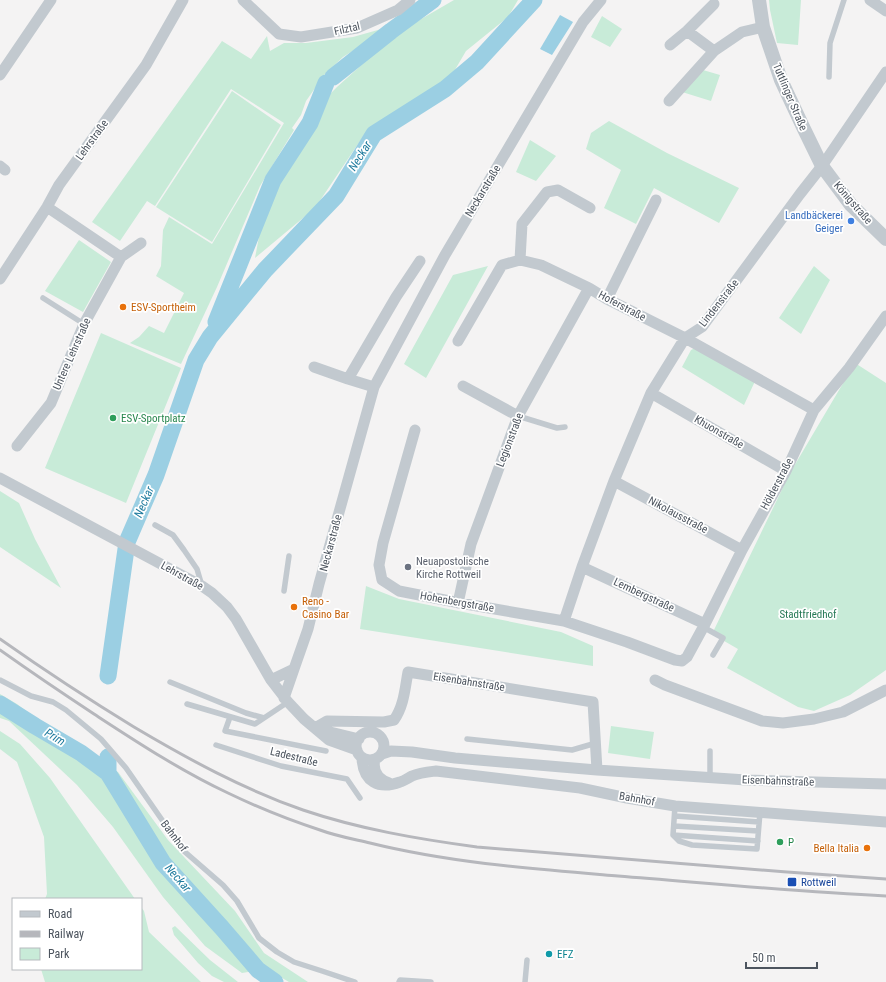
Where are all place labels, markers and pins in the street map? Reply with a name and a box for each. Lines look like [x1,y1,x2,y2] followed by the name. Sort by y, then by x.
[785,209,844,235] place label: Landbäckerei Geiger
[846,216,856,226] marker: Landbäckerei Geiger
[131,301,196,314] place label: ESV-Sportheim
[118,302,128,312] marker: ESV-Sportheim
[121,412,186,425] place label: ESV-Sportplatz
[108,413,118,423] marker: ESV-Sportplatz
[416,555,489,581] place label: Neuapostolische Kirche Rottweil
[403,562,413,572] marker: Neuapostolische Kirche Rottweil
[302,595,350,621] place label: Reno - Casino Bar
[289,602,299,612] marker: Reno - Casino Bar
[788,836,794,849] place label: P
[775,837,785,847] marker: P
[813,842,859,855] place label: Bella Italia
[862,843,872,853] marker: Bella Italia
[786,876,798,888] marker: Rottweil
[801,876,836,889] place label: Rottweil
[557,948,574,961] place label: EFZ
[544,949,554,959] marker: EFZ

